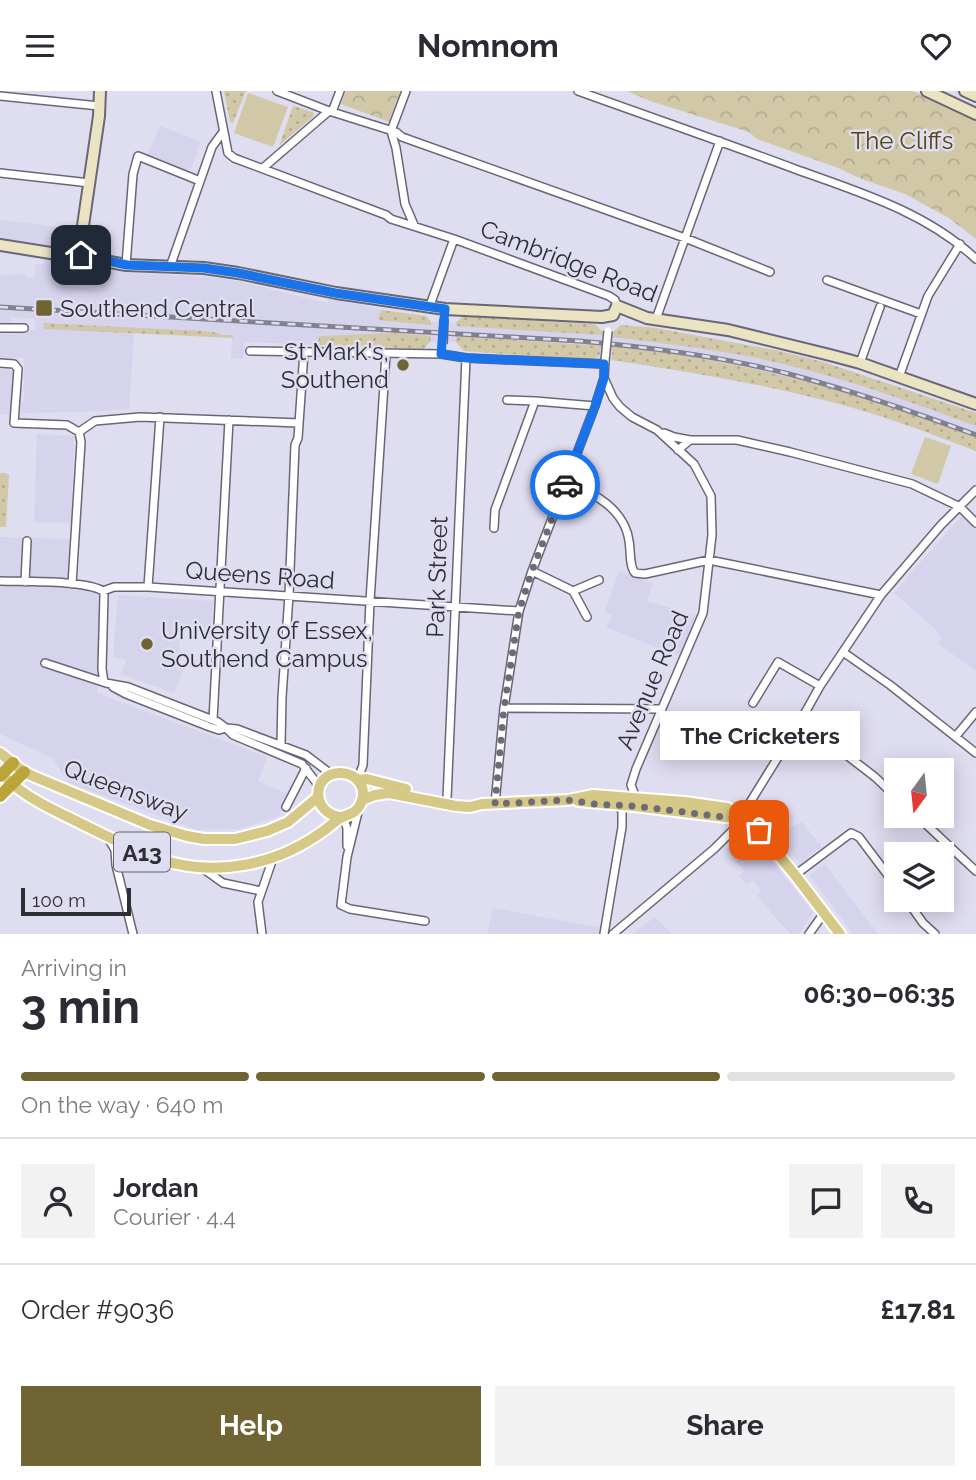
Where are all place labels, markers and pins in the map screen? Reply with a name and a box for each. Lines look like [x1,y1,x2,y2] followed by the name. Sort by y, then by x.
[51,225,111,285] pin
[60,294,255,323] place label: Southend Central
[34,298,54,318] marker: Southend Central
[281,337,389,394] place label: St Mark's, Southend
[395,357,411,373] marker: St Mark's, Southend
[161,616,373,673] place label: University of Essex, Southend Campus
[139,636,155,652] marker: University of Essex, Southend Campus
[659,711,859,760] callout: The Cricketers
[729,800,789,860] pin

